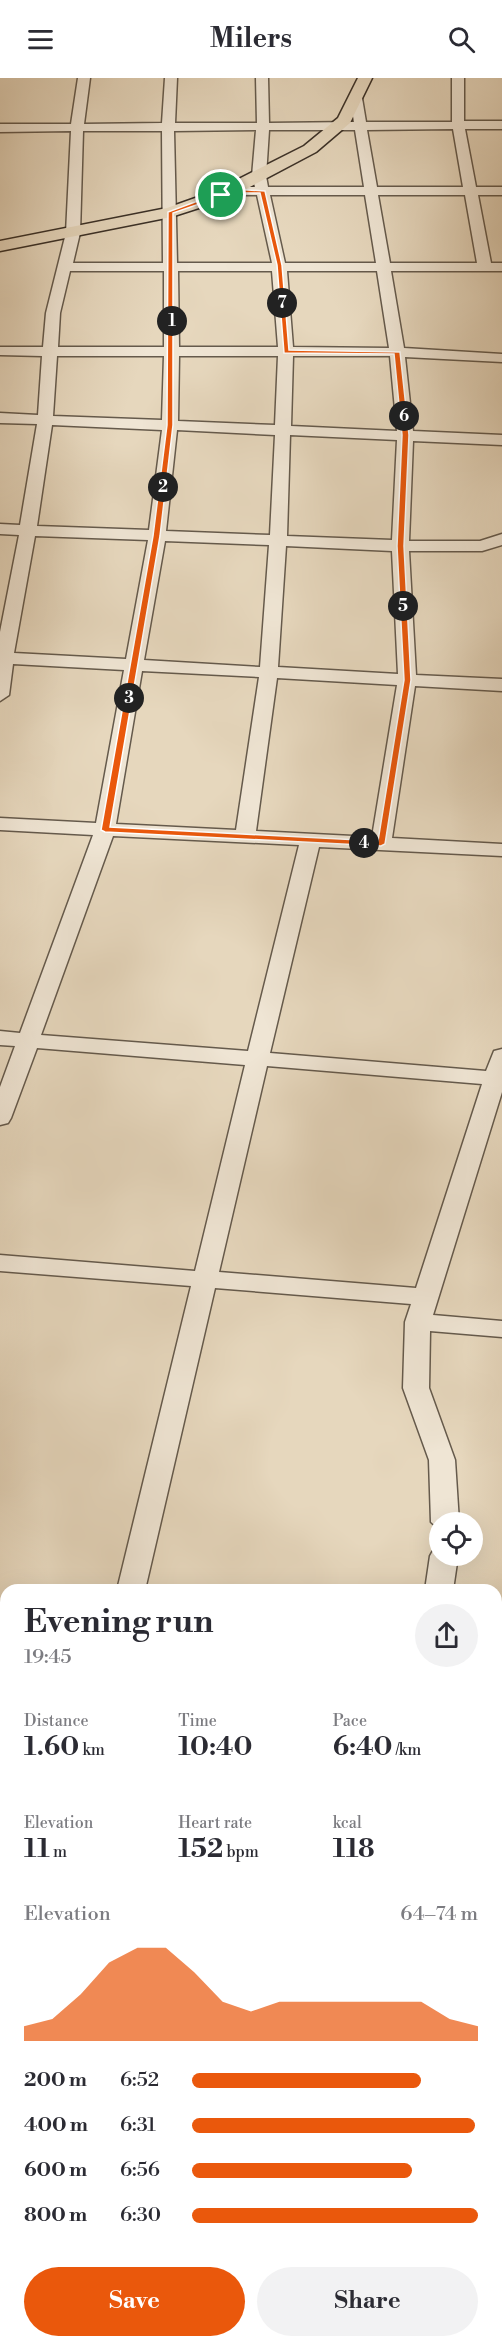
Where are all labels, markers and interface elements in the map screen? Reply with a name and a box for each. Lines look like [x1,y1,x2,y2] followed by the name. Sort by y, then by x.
[210,22,292,56] text: Milers
[24,23,57,56] icon: menu
[445,23,478,56] icon: search
[195,169,246,220] pin
[204,178,237,211] icon: arrive
[267,288,297,318] pin: 7
[277,293,287,313] text: 7
[157,306,187,336] pin: 1
[168,311,176,331] text: 1
[389,401,419,431] pin: 6
[399,406,409,426] text: 6
[148,472,178,502] pin: 2
[158,477,168,497] text: 2
[388,591,418,621] pin: 5
[398,596,408,616] text: 5
[114,683,144,713] pin: 3
[124,688,134,708] text: 3
[349,828,379,858] pin: 4
[359,833,369,853] text: 4
[429,1512,483,1566] map controls
[429,1512,483,1566] button: locate
[24,1602,213,1643] text: Evening run
[415,1604,478,1667] button: share
[24,1645,71,1670] text: 19:45
[24,1711,89,1731] text: Distance
[178,1711,217,1731] text: Time
[333,1711,367,1731] text: Pace
[24,1731,79,1763] text: 1.60
[178,1731,252,1763] text: 10:40
[333,1731,392,1763] text: 6:40
[79,1740,105,1760] text: km
[392,1740,421,1760] text: /km
[24,1813,93,1833] text: Elevation
[178,1813,252,1833] text: Heart rate
[333,1813,362,1833] text: kcal
[24,1833,50,1865] text: 11
[178,1833,223,1865] text: 152
[333,1833,375,1865] text: 118
[50,1842,67,1862] text: m
[223,1842,259,1862] text: bpm
[24,1902,111,1927] text: Elevation
[400,1902,478,1927] text: 64–74 m
[24,2068,87,2093] text: 200 m
[120,2068,159,2093] text: 6:52
[24,2113,88,2138] text: 400 m
[120,2113,156,2138] text: 6:31
[24,2158,87,2183] text: 600 m
[120,2158,160,2183] text: 6:56
[24,2203,87,2228] text: 800 m
[120,2203,161,2228] text: 6:30
[24,2267,245,2336] button: Save
[257,2267,478,2336] button: Share

